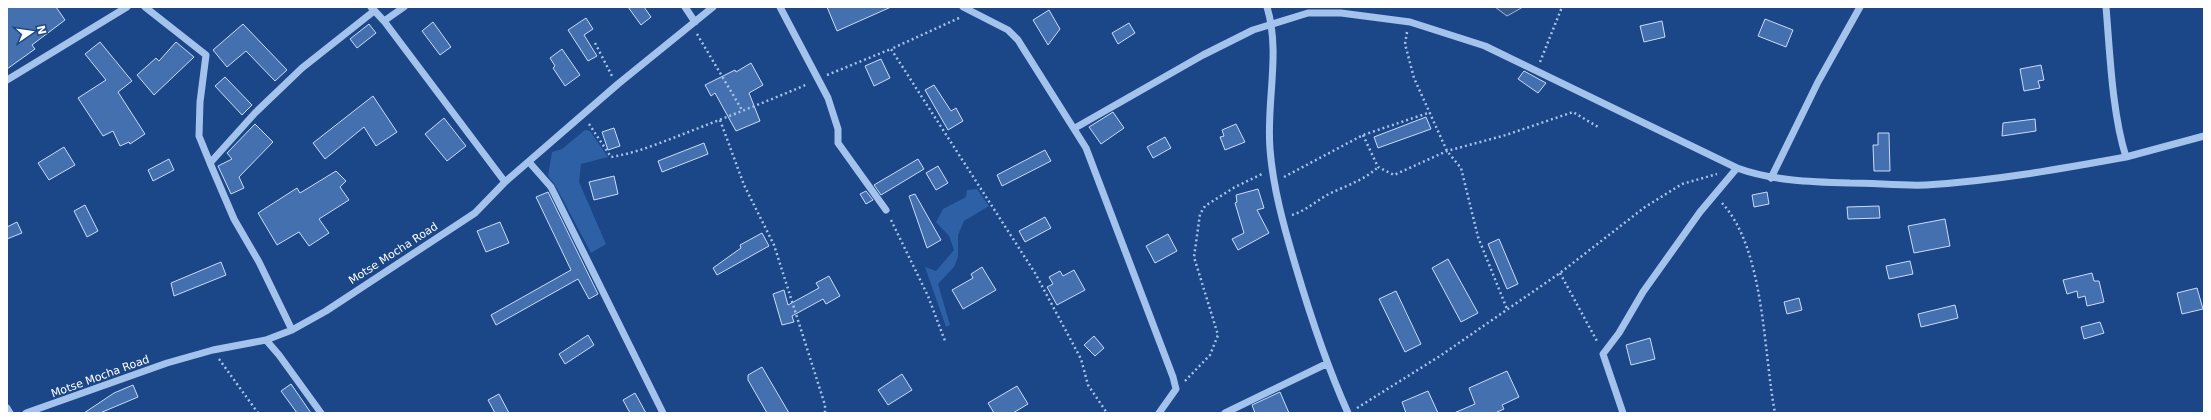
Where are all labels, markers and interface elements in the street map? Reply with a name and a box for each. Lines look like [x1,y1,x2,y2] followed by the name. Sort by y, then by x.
[12,12,52,52] north arrow
[34,24,49,36] text: N
[346,220,440,287] street label: Motse Mocha Road
[49,353,151,400] street label: Motse Mocha Road

